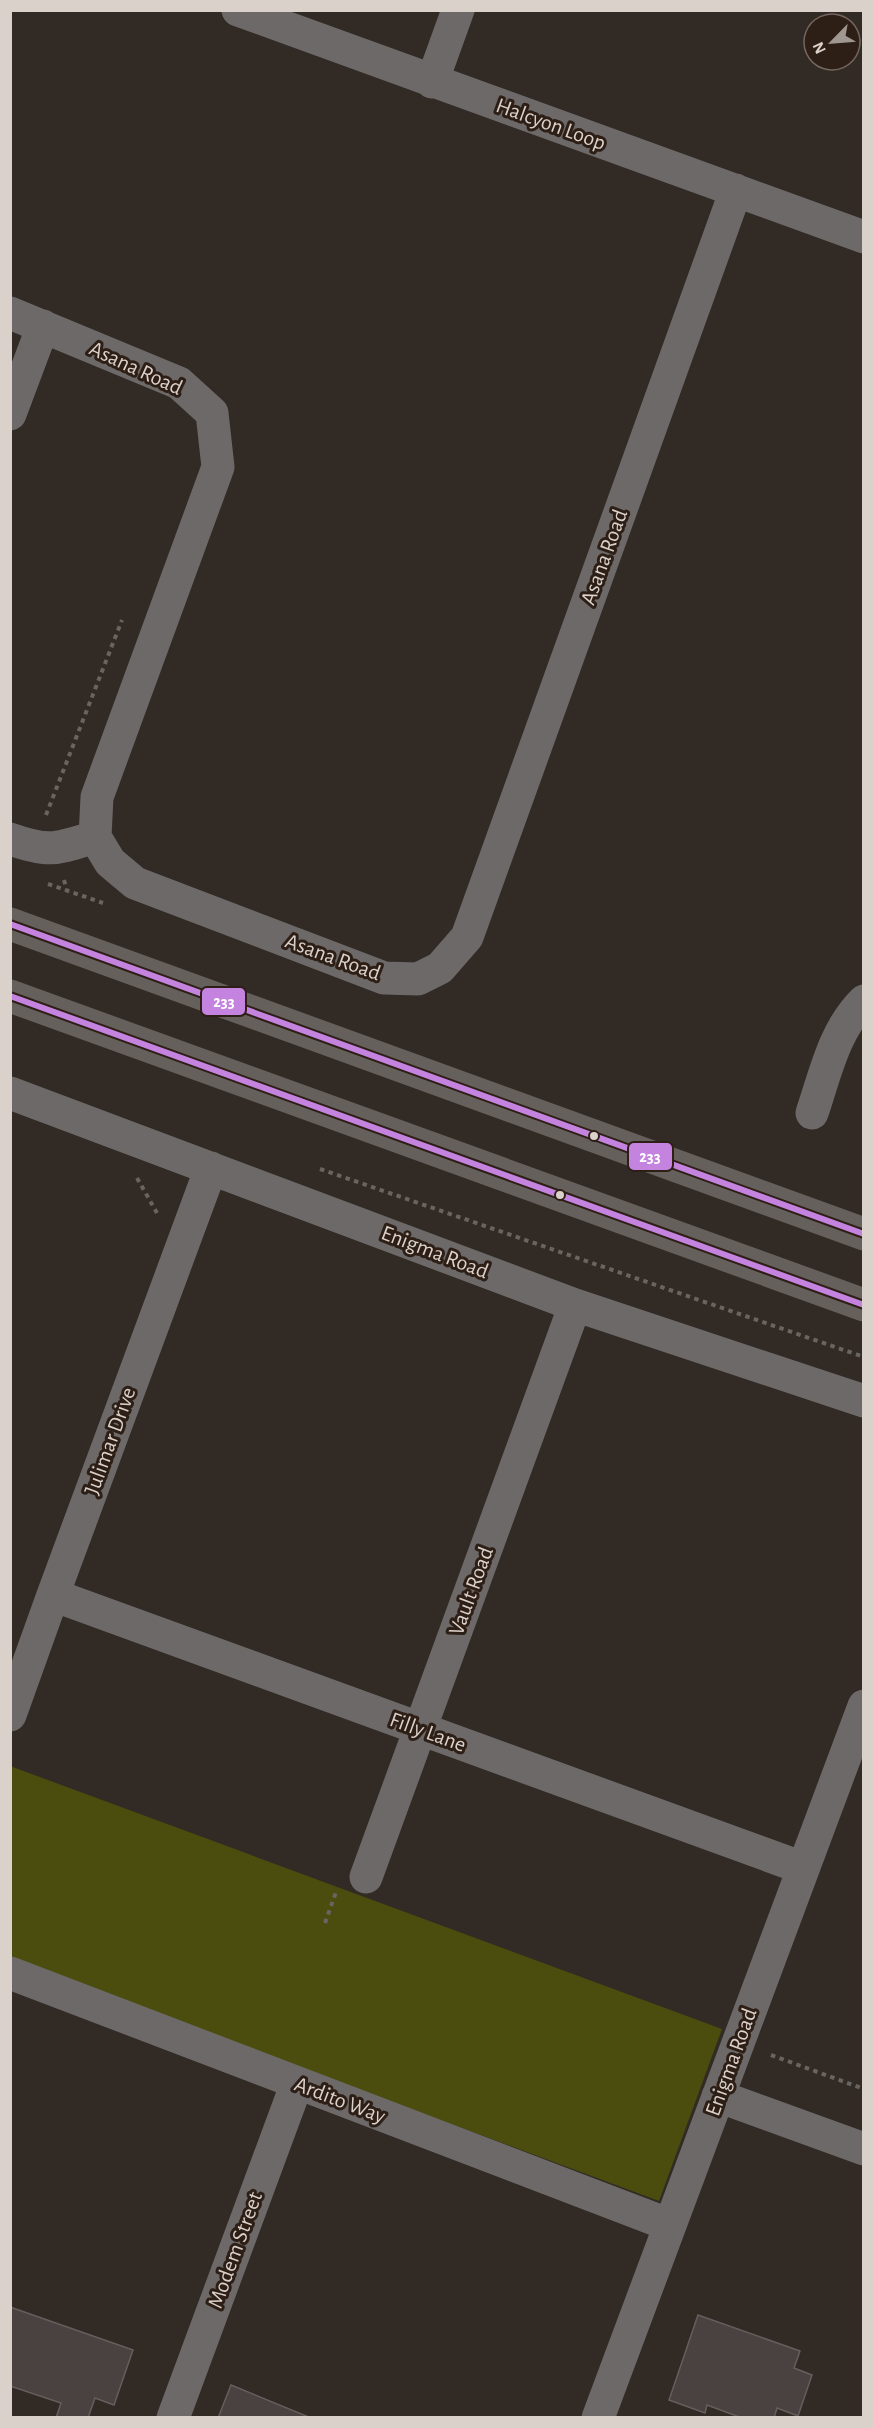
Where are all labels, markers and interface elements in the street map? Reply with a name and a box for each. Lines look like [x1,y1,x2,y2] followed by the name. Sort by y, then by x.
[802,12,862,72] north arrow
[810,39,829,56] text: N
[493,94,609,154] street label: Halcyon Loop
[86,337,186,399] street label: Asana Road
[577,506,631,608] street label: Asana Road
[282,930,384,984] street label: Asana Road
[201,987,246,1016] line badge: 233
[213,994,235,1010] text: 233
[588,1130,600,1142] unlabelled marker
[628,1142,673,1171] line badge: 233
[639,1149,661,1165] text: 233
[554,1189,566,1201] unlabelled marker
[378,1221,492,1283] street label: Enigma Road
[80,1384,140,1498] street label: Julimar Drive
[445,1544,497,1638] street label: Vault Road
[387,1708,469,1756] street label: Filly Lane
[701,2005,761,2119] street label: Enigma Road
[292,2073,389,2128] street label: Ardito Way
[204,2189,266,2311] street label: Modem Street

